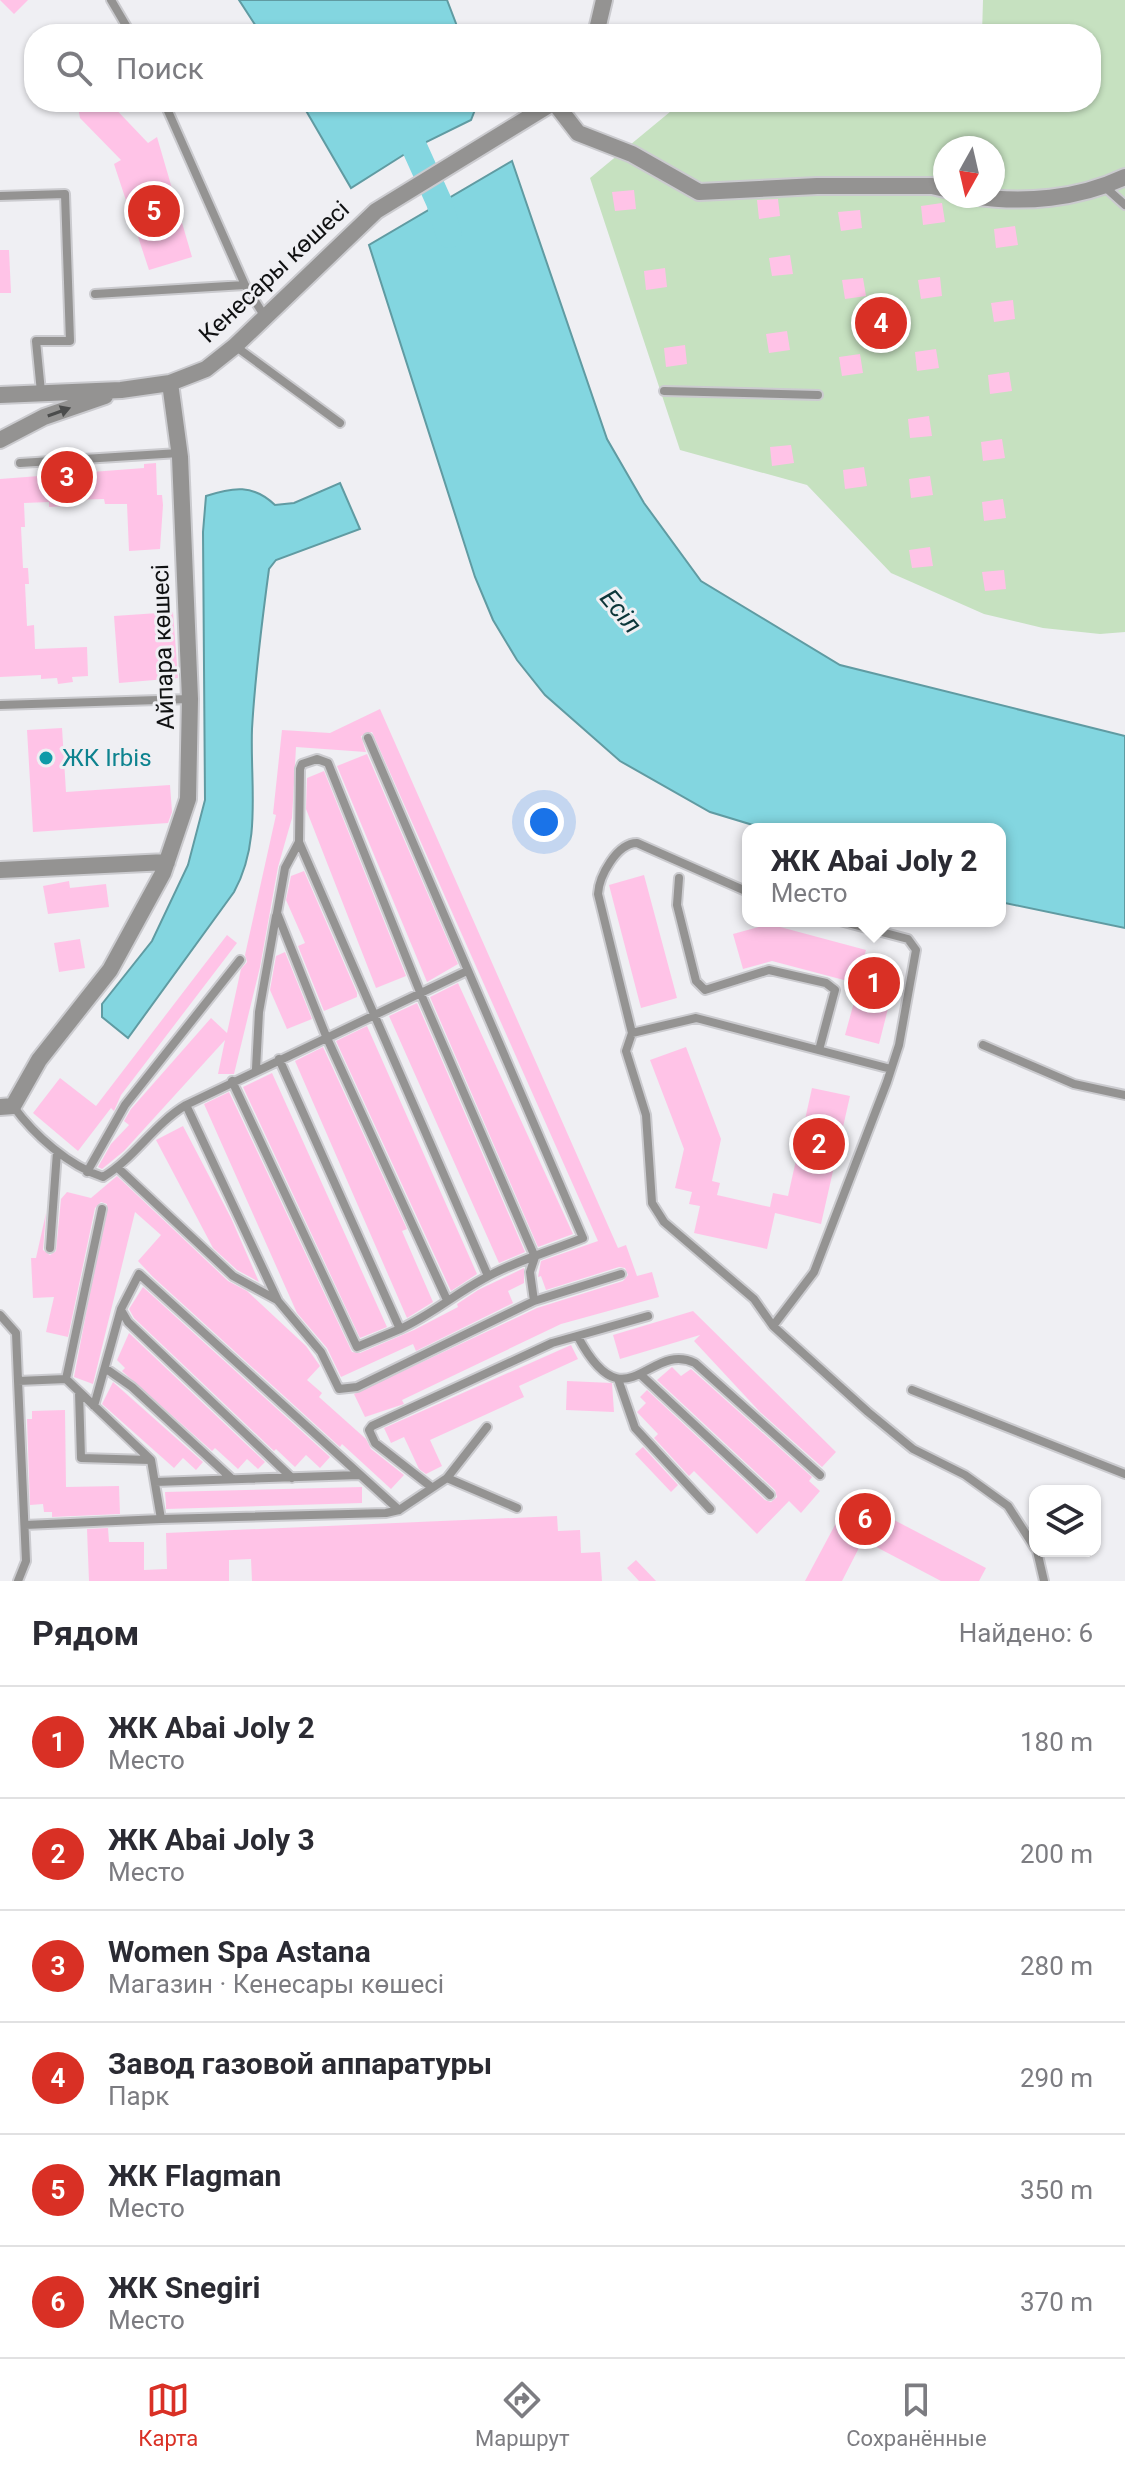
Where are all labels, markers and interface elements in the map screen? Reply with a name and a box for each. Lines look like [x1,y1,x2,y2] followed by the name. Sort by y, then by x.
[24,24,1101,112] search box
[52,46,96,90] icon: search
[116,51,204,86] text: Поиск
[933,136,1005,208] north arrow
[128,181,180,241] pin: 5
[193,195,355,349] street label: Кенесары көшесі
[855,293,907,353] pin: 4
[47,405,71,417] one-way arrow
[41,447,93,507] pin: 3
[146,564,180,730] street label: Айпара көшесі
[594,583,648,639] water label: Есіл
[62,744,152,772] place label: ЖК Irbis
[37,749,55,767] marker: ЖК Irbis
[524,802,564,842] your location
[742,823,1006,927] popup
[771,843,977,878] text: ЖК Abai Joly 2
[771,878,848,908] text: Место
[848,953,900,1013] pin: 1
[793,1114,845,1174] pin: 2
[1029,1485,1101,1557] map controls
[1029,1485,1101,1557] button: layers
[839,1489,891,1549] pin: 6
[32,1613,139,1653] text: Рядом
[959,1618,1093,1648] text: Найдено: 6
[108,1710,315,1745] text: ЖК Abai Joly 2
[51,1727,65,1757] text: 1
[1020,1727,1093,1757] text: 180 m
[108,1745,185,1775] text: Место
[108,1822,315,1857] text: ЖК Abai Joly 3
[51,1839,65,1869] text: 2
[1020,1839,1093,1869] text: 200 m
[108,1857,185,1887] text: Место
[108,1934,371,1969] text: Women Spa Astana
[51,1951,65,1981] text: 3
[1020,1951,1093,1981] text: 280 m
[108,1969,444,1999] text: Магазин · Кенесары көшесі
[108,2046,492,2081] text: Завод газовой аппаратуры
[51,2063,65,2093] text: 4
[1020,2063,1093,2093] text: 290 m
[108,2081,169,2111] text: Парк
[108,2158,281,2193] text: ЖК Flagman
[51,2175,65,2205] text: 5
[1020,2175,1093,2205] text: 350 m
[108,2193,185,2223] text: Место
[108,2270,260,2305] text: ЖК Snegiri
[51,2287,65,2317] text: 6
[1020,2287,1093,2317] text: 370 m
[108,2305,185,2335] text: Место
[138,2378,198,2451] tab: Карта
[475,2378,570,2451] tab: Маршрут
[846,2378,987,2451] tab: Сохранённые

